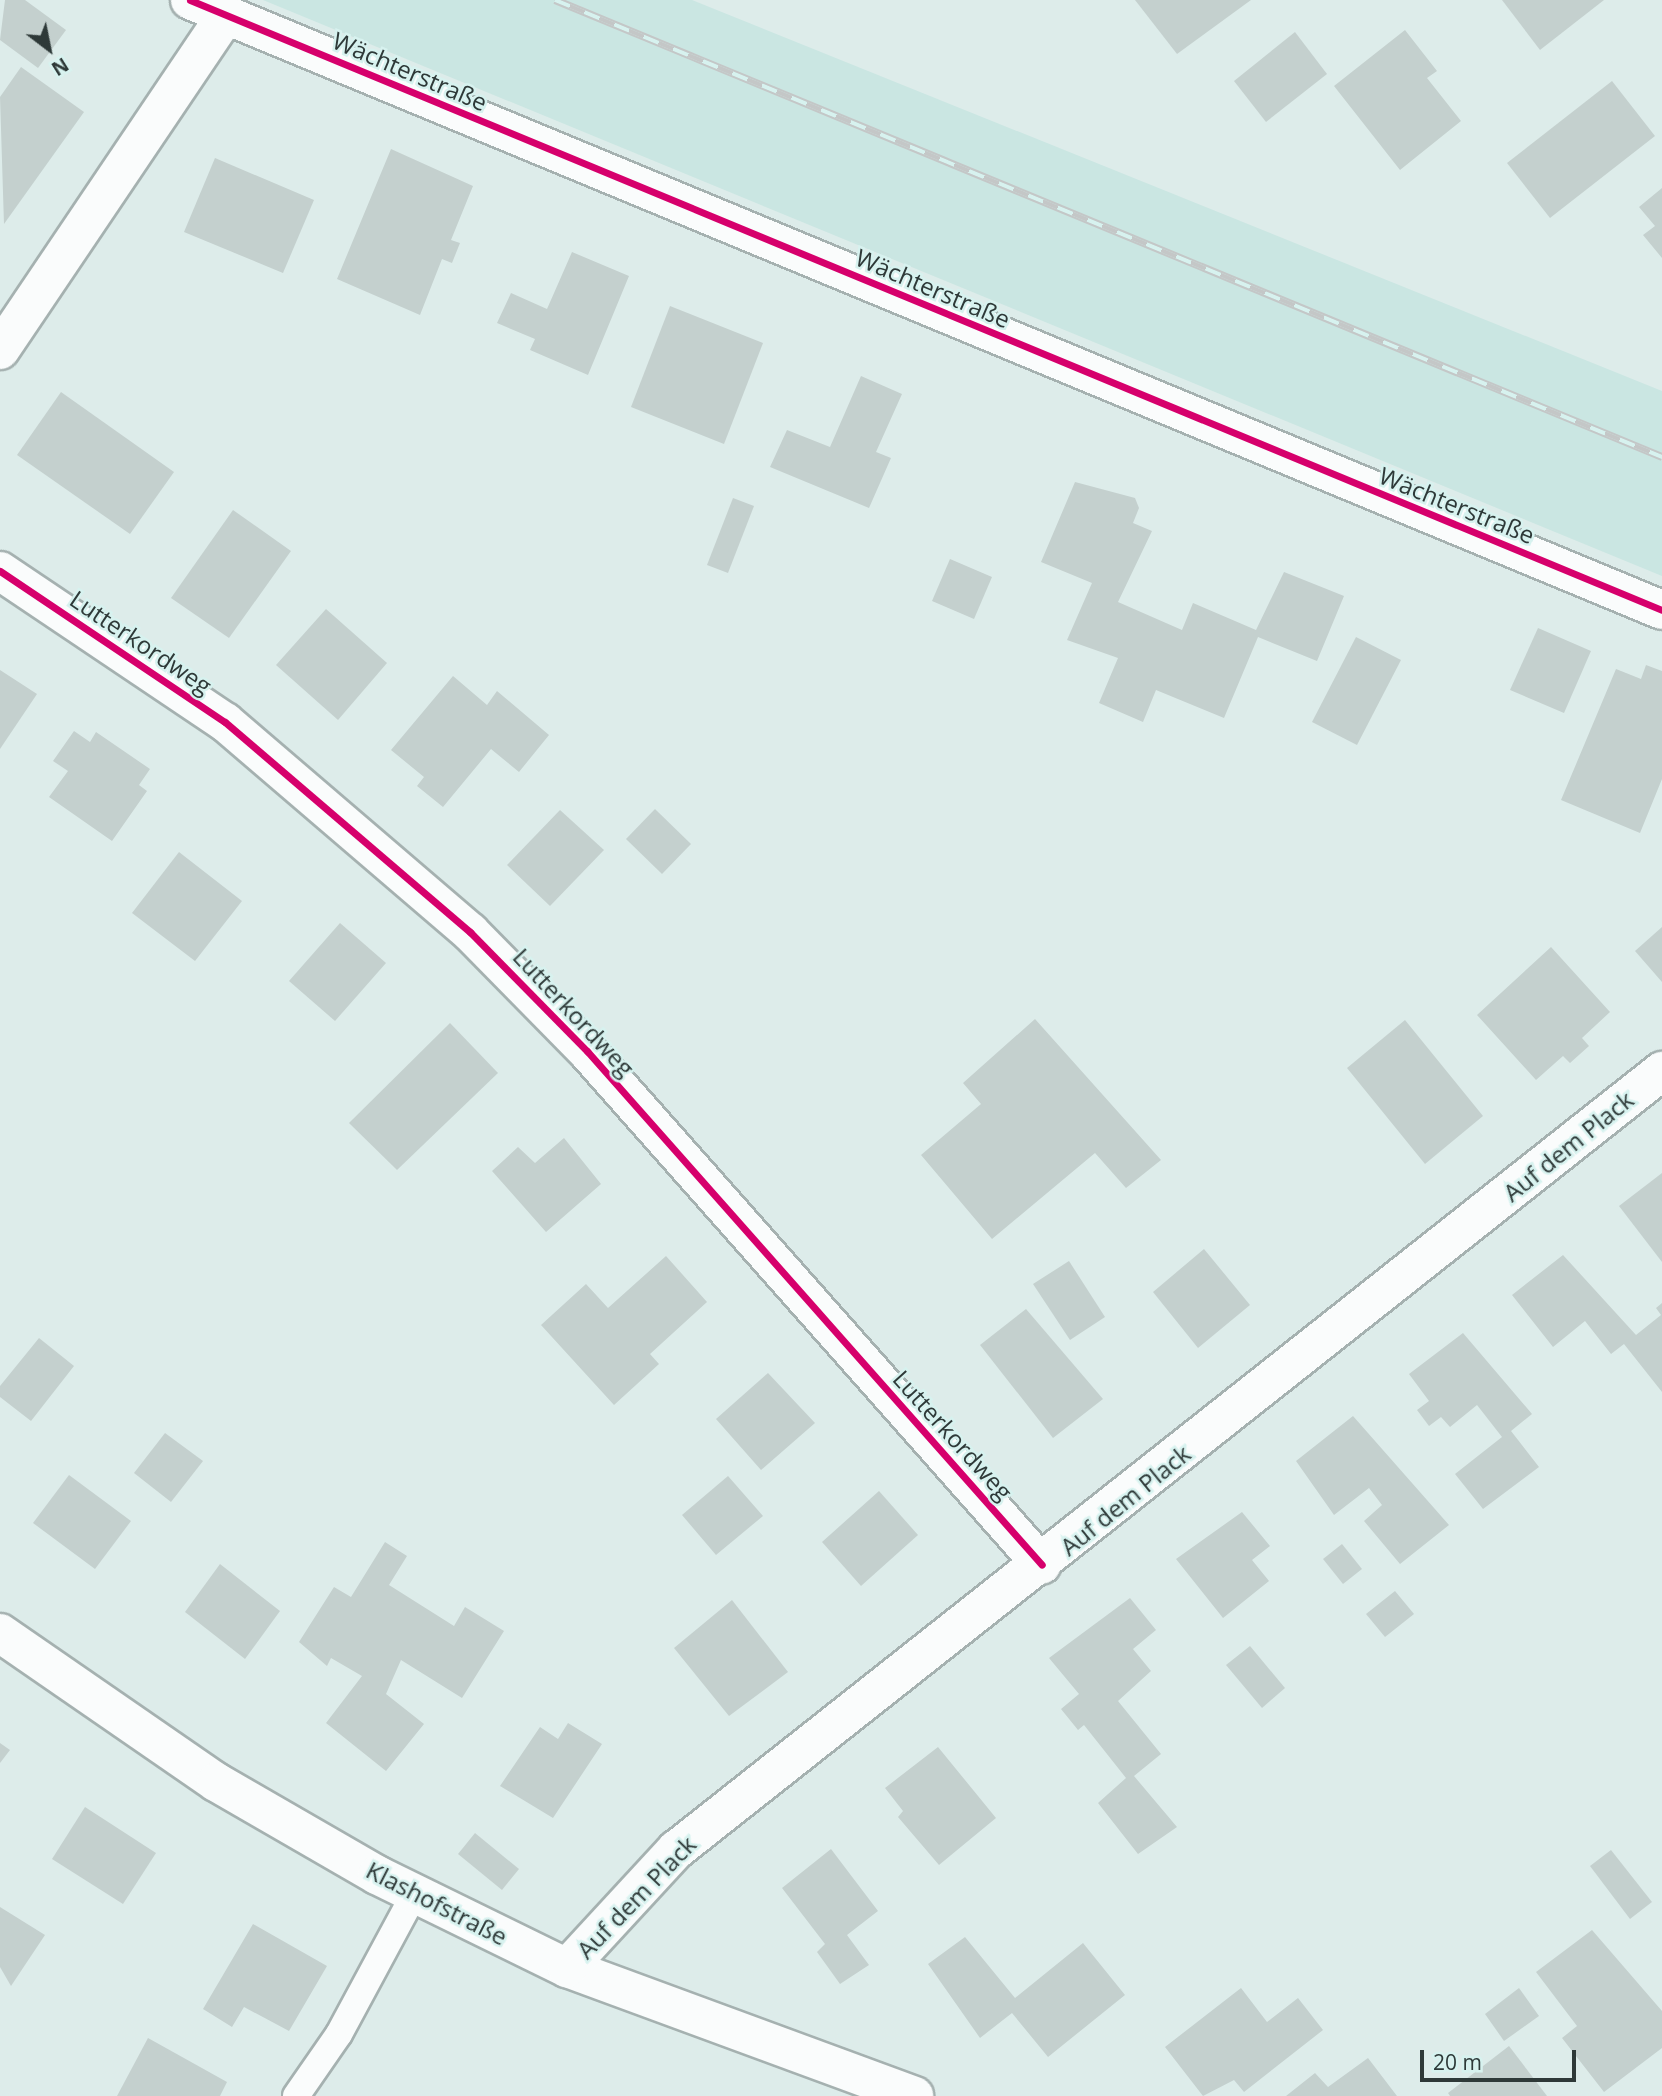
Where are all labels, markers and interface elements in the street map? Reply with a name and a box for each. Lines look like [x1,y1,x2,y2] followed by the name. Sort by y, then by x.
[14,14,84,84] north arrow
[328,25,492,117] street label: Wächterstraße
[47,52,74,82] text: N
[851,242,1015,334] street label: Wächterstraße
[1375,461,1539,549] street label: Wächterstraße
[65,584,217,700] street label: Lutterkordweg
[507,942,641,1082] street label: Lutterkordweg
[1497,1085,1639,1207] street label: Auf dem Plack
[887,1364,1019,1506] street label: Lutterkordweg
[1054,1439,1196,1561] street label: Auf dem Plack
[571,1830,701,1964] street label: Auf dem Plack
[362,1855,512,1951] street label: Klashofstraße
[1424,2036,1580,2080] scale bar
[1433,2048,1482,2076] text: 20 m

